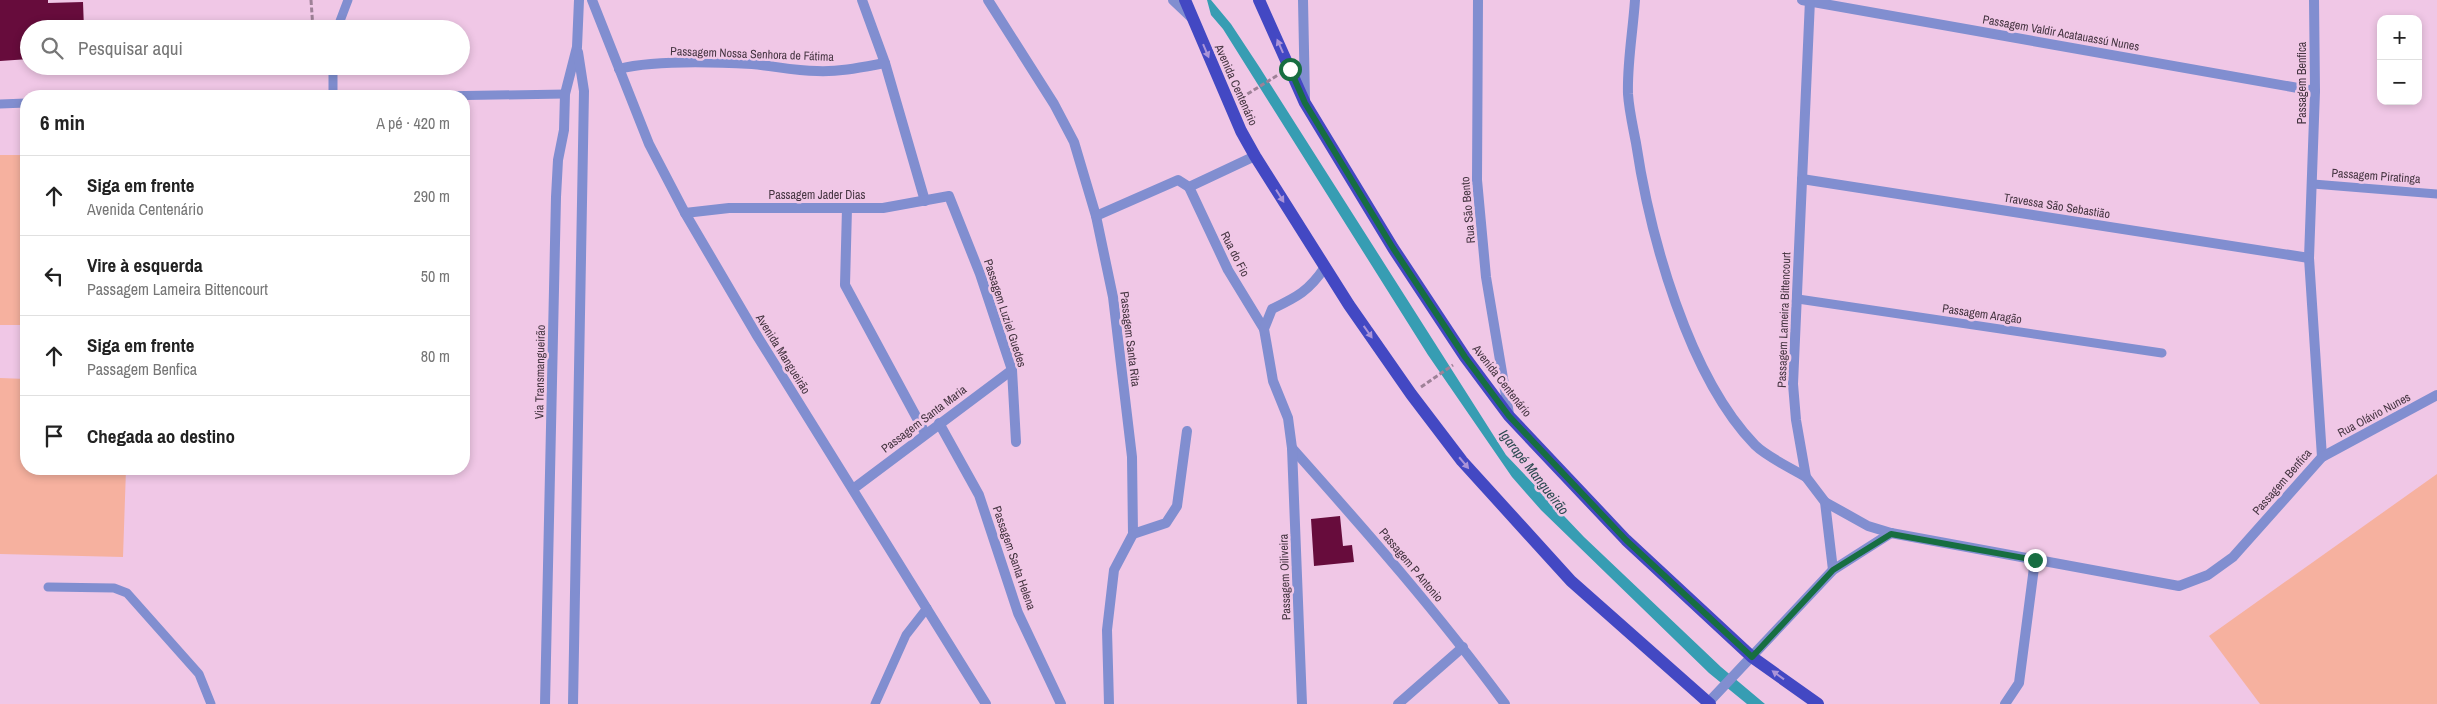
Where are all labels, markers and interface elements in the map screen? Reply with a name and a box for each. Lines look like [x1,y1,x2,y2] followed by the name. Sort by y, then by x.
[1981,11,2141,55] street label: Passagem Valdir Acatauassú Nunes
[2377,15,2422,105] map controls
[2377,15,2422,60] button: +
[20,20,470,75] search box
[38,34,66,62] icon: search
[78,35,183,61] text: Pesquisar aqui
[1275,39,1283,53] one-way arrow
[1211,41,1261,128] street label: Avenida Centenário
[2294,41,2310,124] street label: Passagem Benfica
[670,43,835,65] street label: Passagem Nossa Senhora de Fátima
[1203,44,1211,58] one-way arrow
[1279,58,1302,81] route start
[2377,60,2422,105] button: −
[40,108,85,137] text: 6 min
[376,112,450,134] text: A pé · 420 m
[2331,165,2422,187] street label: Passagem Piratinga
[87,172,194,198] text: Siga em frente
[1457,176,1479,244] street label: Rua São Bento
[40,182,68,210] icon: ahead
[414,185,450,207] text: 290 m
[769,187,865,203] street label: Passagem Jader Dias
[1275,189,1284,202] one-way arrow
[2003,190,2111,222] street label: Travessa São Sebastião
[87,198,203,220] text: Avenida Centenário
[1217,229,1253,279] street label: Rua do Fio
[87,252,203,278] text: Vire à esquerda
[1774,252,1794,388] street label: Passagem Lameira Bittencourt
[980,257,1030,369] street label: Passagem Luziel Guedes
[40,262,68,290] icon: left
[421,265,450,287] text: 50 m
[87,278,268,300] text: Passagem Lameira Bittencourt
[1116,291,1144,388] street label: Passagem Santa Rita
[1941,300,2023,328] street label: Passagem Aragão
[752,310,814,397] street label: Avenida Mangueirão
[531,325,549,419] street label: Via Transmangueirão
[1363,326,1373,339] one-way arrow
[87,332,194,358] text: Siga em frente
[1468,341,1535,420] street label: Avenida Centenário
[40,342,68,370] icon: ahead
[421,345,450,367] text: 80 m
[87,358,197,380] text: Passagem Benfica
[878,381,970,456] street label: Passagem Santa Maria
[2335,389,2413,441] street label: Rua Olávio Nunes
[40,422,68,450] icon: arrive
[87,423,235,449] text: Chegada ao destino
[1495,426,1573,518] water label: Igarapé Mangueirão
[2249,445,2315,518] street label: Passagem Benfica
[1458,457,1470,469] one-way arrow
[989,504,1039,613] street label: Passagem Santa Helena
[1375,525,1447,605] street label: Passagem P Antonio
[1275,533,1295,620] street label: Passagem Oiliveira
[2024,549,2047,572] route end
[1772,670,1785,681] one-way arrow

